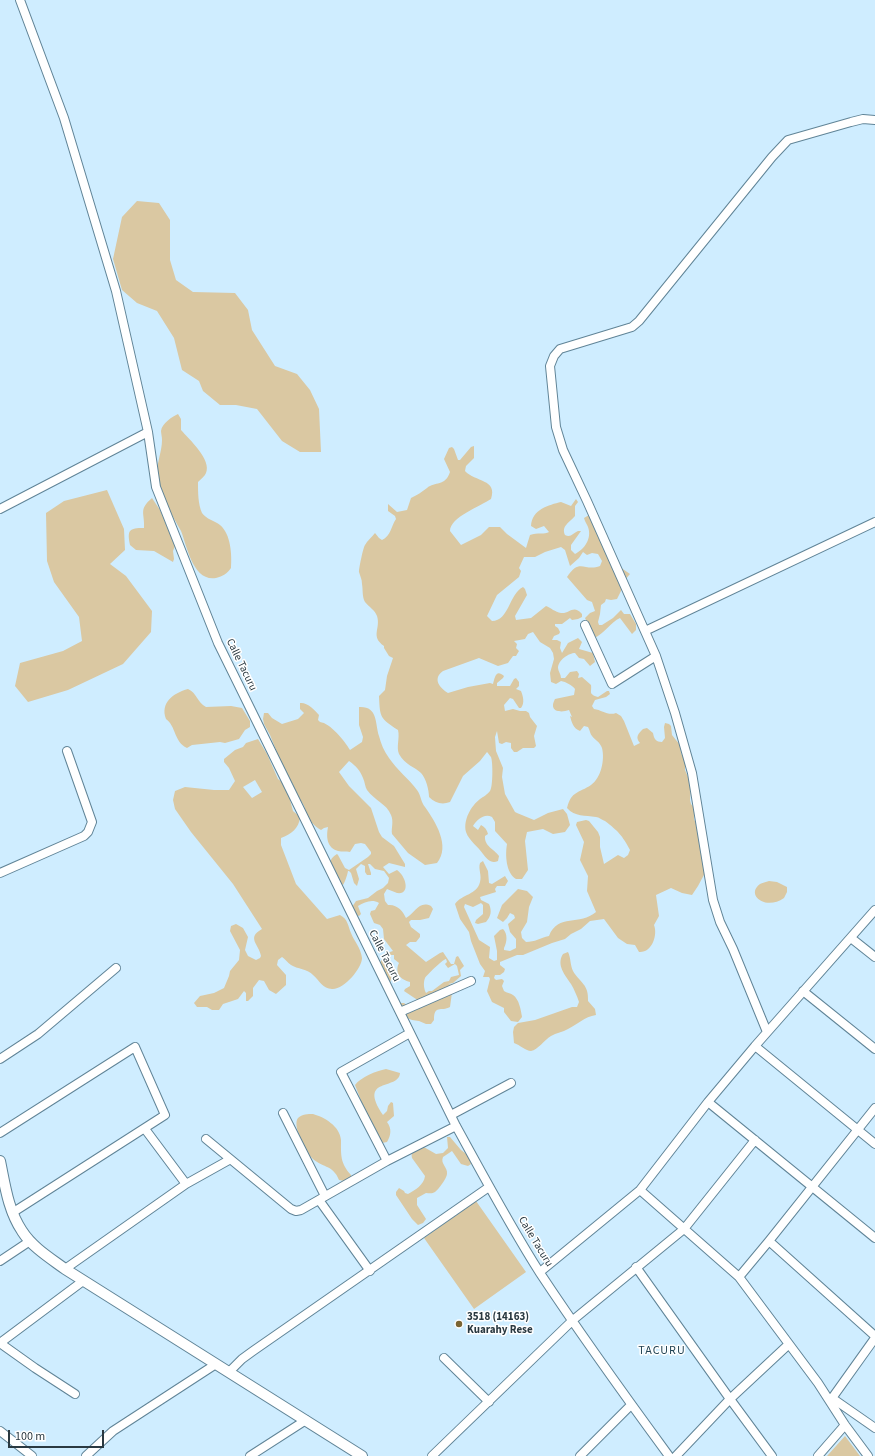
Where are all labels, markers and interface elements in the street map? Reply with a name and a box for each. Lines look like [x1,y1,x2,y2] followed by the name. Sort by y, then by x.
[223,637,259,693] street label: Calle Tacuru
[365,928,403,984] street label: Calle Tacuru
[515,1214,555,1270] street label: Calle Tacuru
[467,1311,533,1337] place label: 3518 (14163) Kuarahy Rese
[454,1319,464,1329] marker: 3518 (14163) Kuarahy Rese
[638,1344,686,1358] district label: TACURU
[10,1422,106,1448] scale bar
[15,1428,45,1445] text: 100 m

